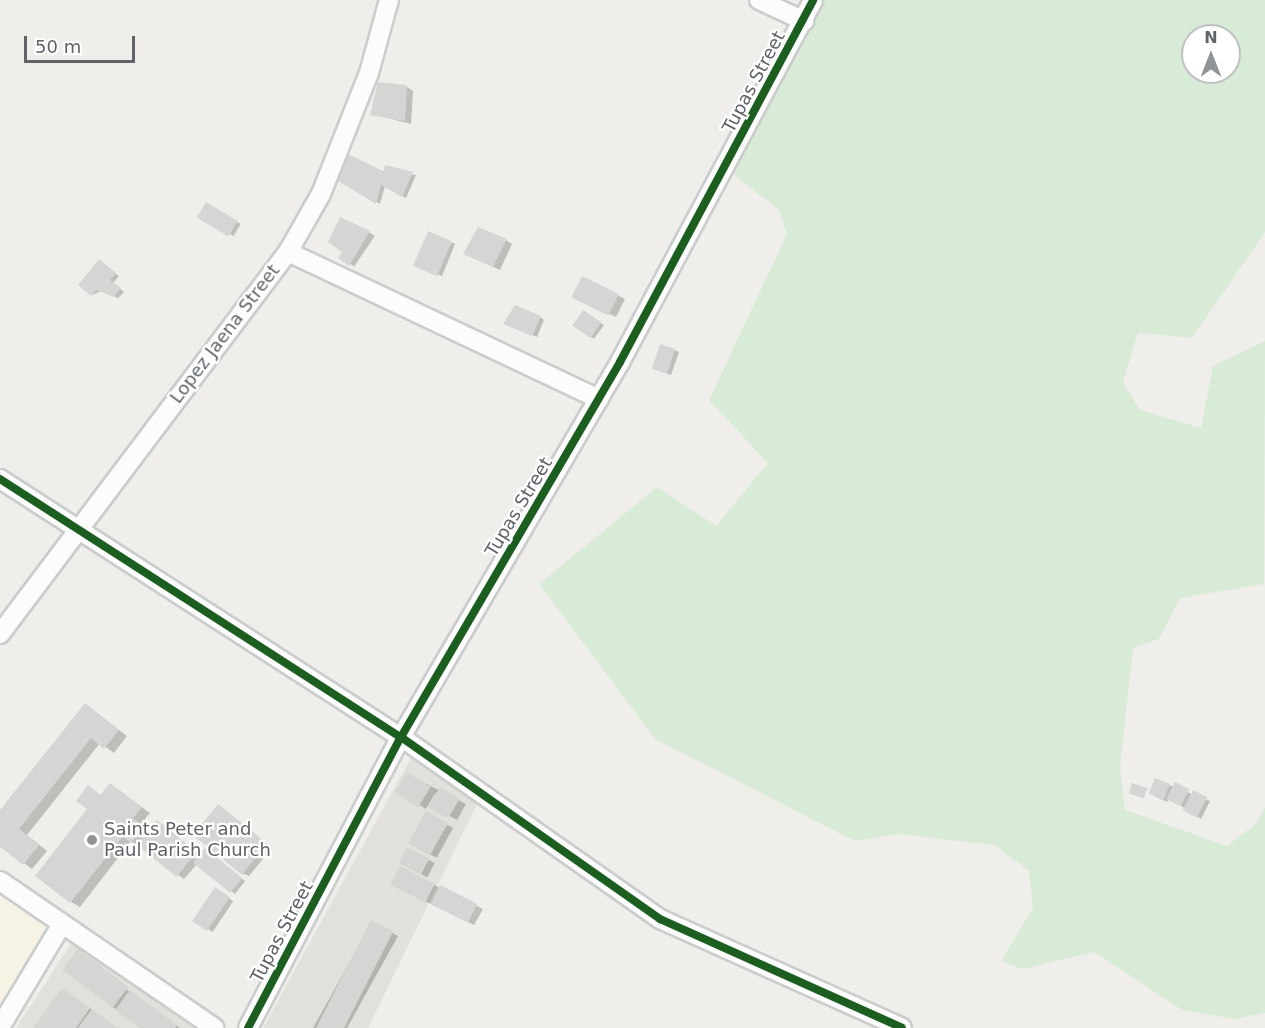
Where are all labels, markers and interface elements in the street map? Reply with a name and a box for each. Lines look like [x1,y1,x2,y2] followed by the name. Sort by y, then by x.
[27,24,138,62] scale bar
[1181,24,1241,84] north arrow
[718,28,790,136] street label: Tupas Street
[1204,28,1218,47] text: N
[35,36,81,57] text: 50 m
[166,260,284,408] street label: Lopez Jaena Street
[481,453,557,561] street label: Tupas Street
[104,819,271,862] place label: Saints Peter and Paul Parish Church
[85,833,99,847] marker: Saints Peter and Paul Parish Church
[246,878,318,986] street label: Tupas Street

